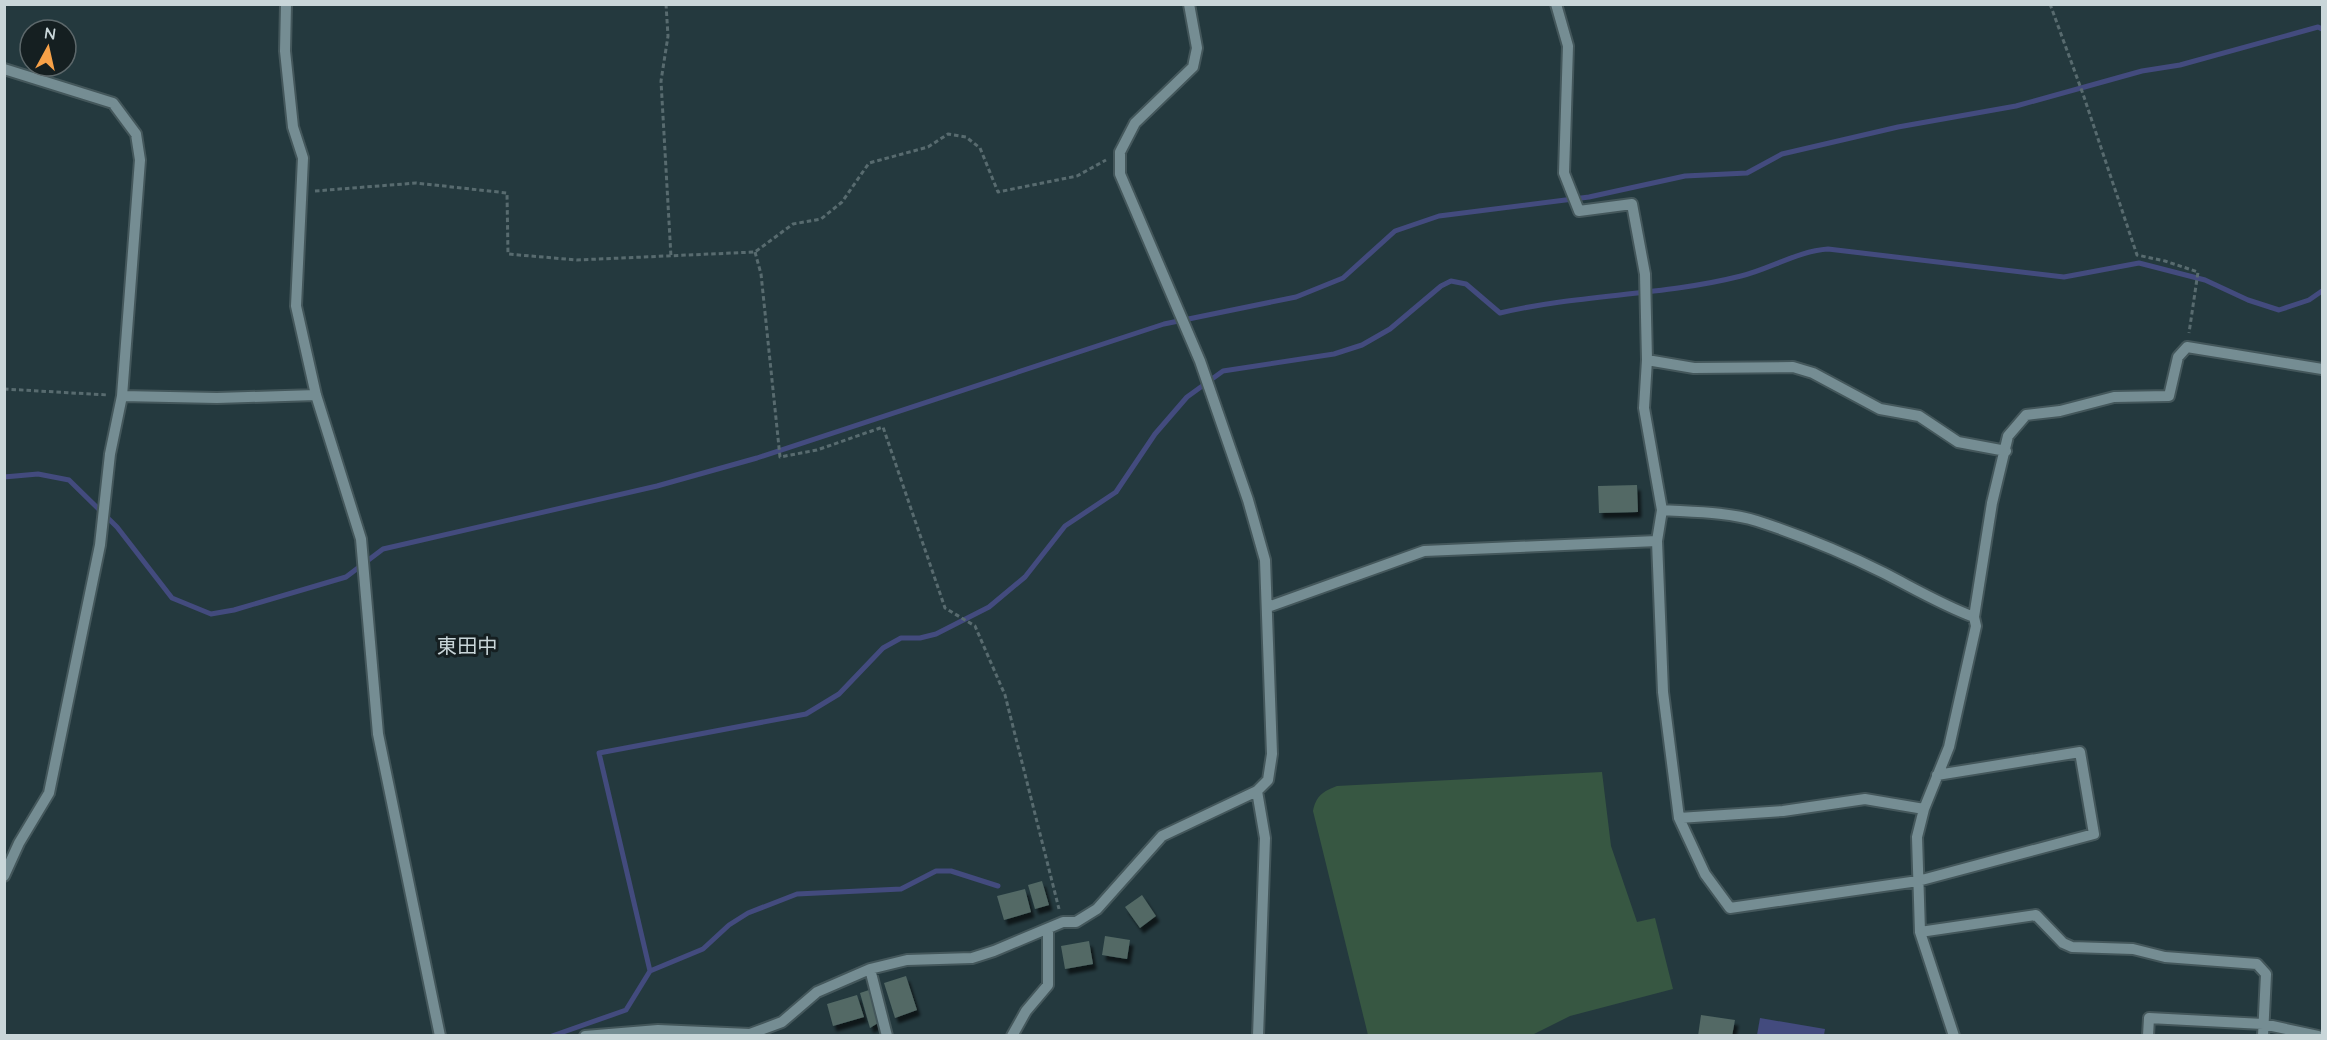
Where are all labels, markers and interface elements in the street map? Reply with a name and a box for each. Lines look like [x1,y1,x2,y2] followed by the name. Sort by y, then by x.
[18,18,78,78] north arrow
[43,22,57,44] text: N
[437,633,497,658] district label: 東田中

